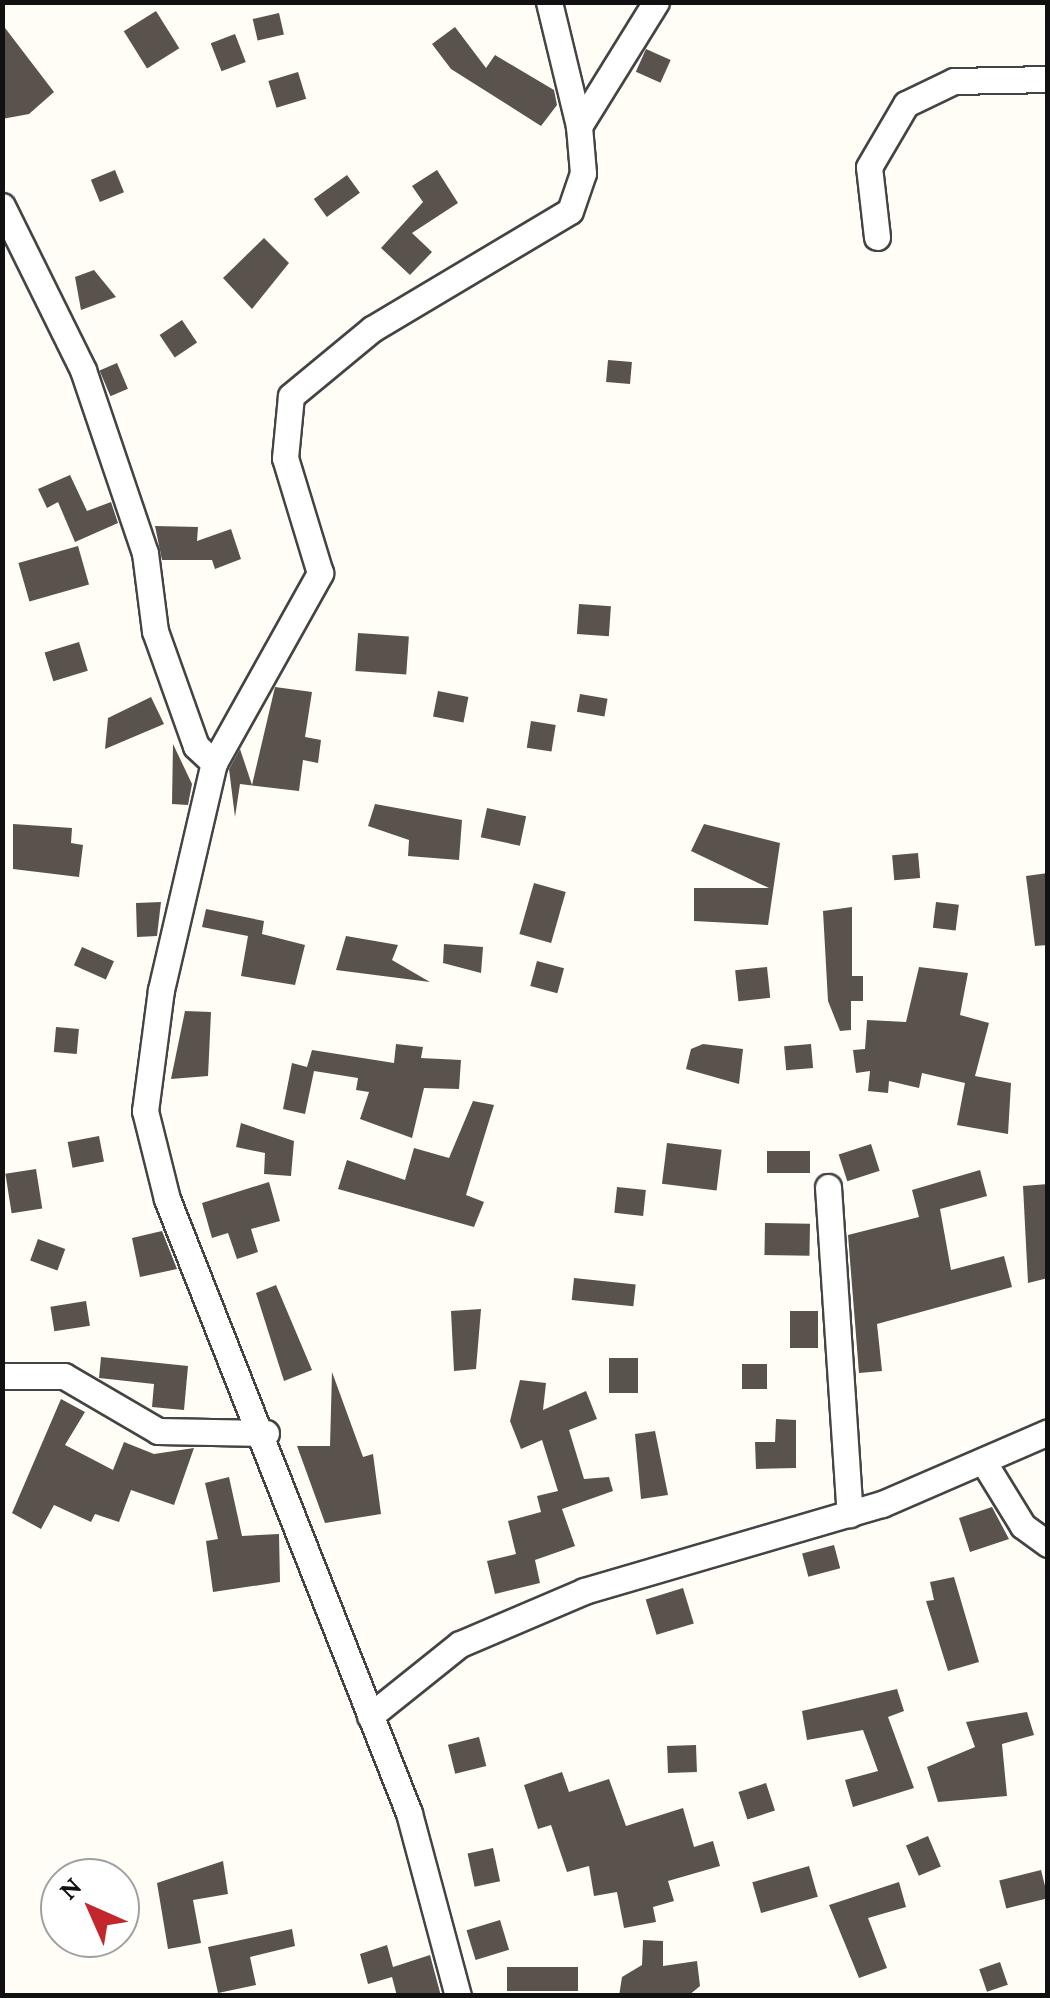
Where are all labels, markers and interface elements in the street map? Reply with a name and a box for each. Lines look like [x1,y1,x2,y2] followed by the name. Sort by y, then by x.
[40,1858,140,1958] north arrow
[52,1870,88,1906] text: N

